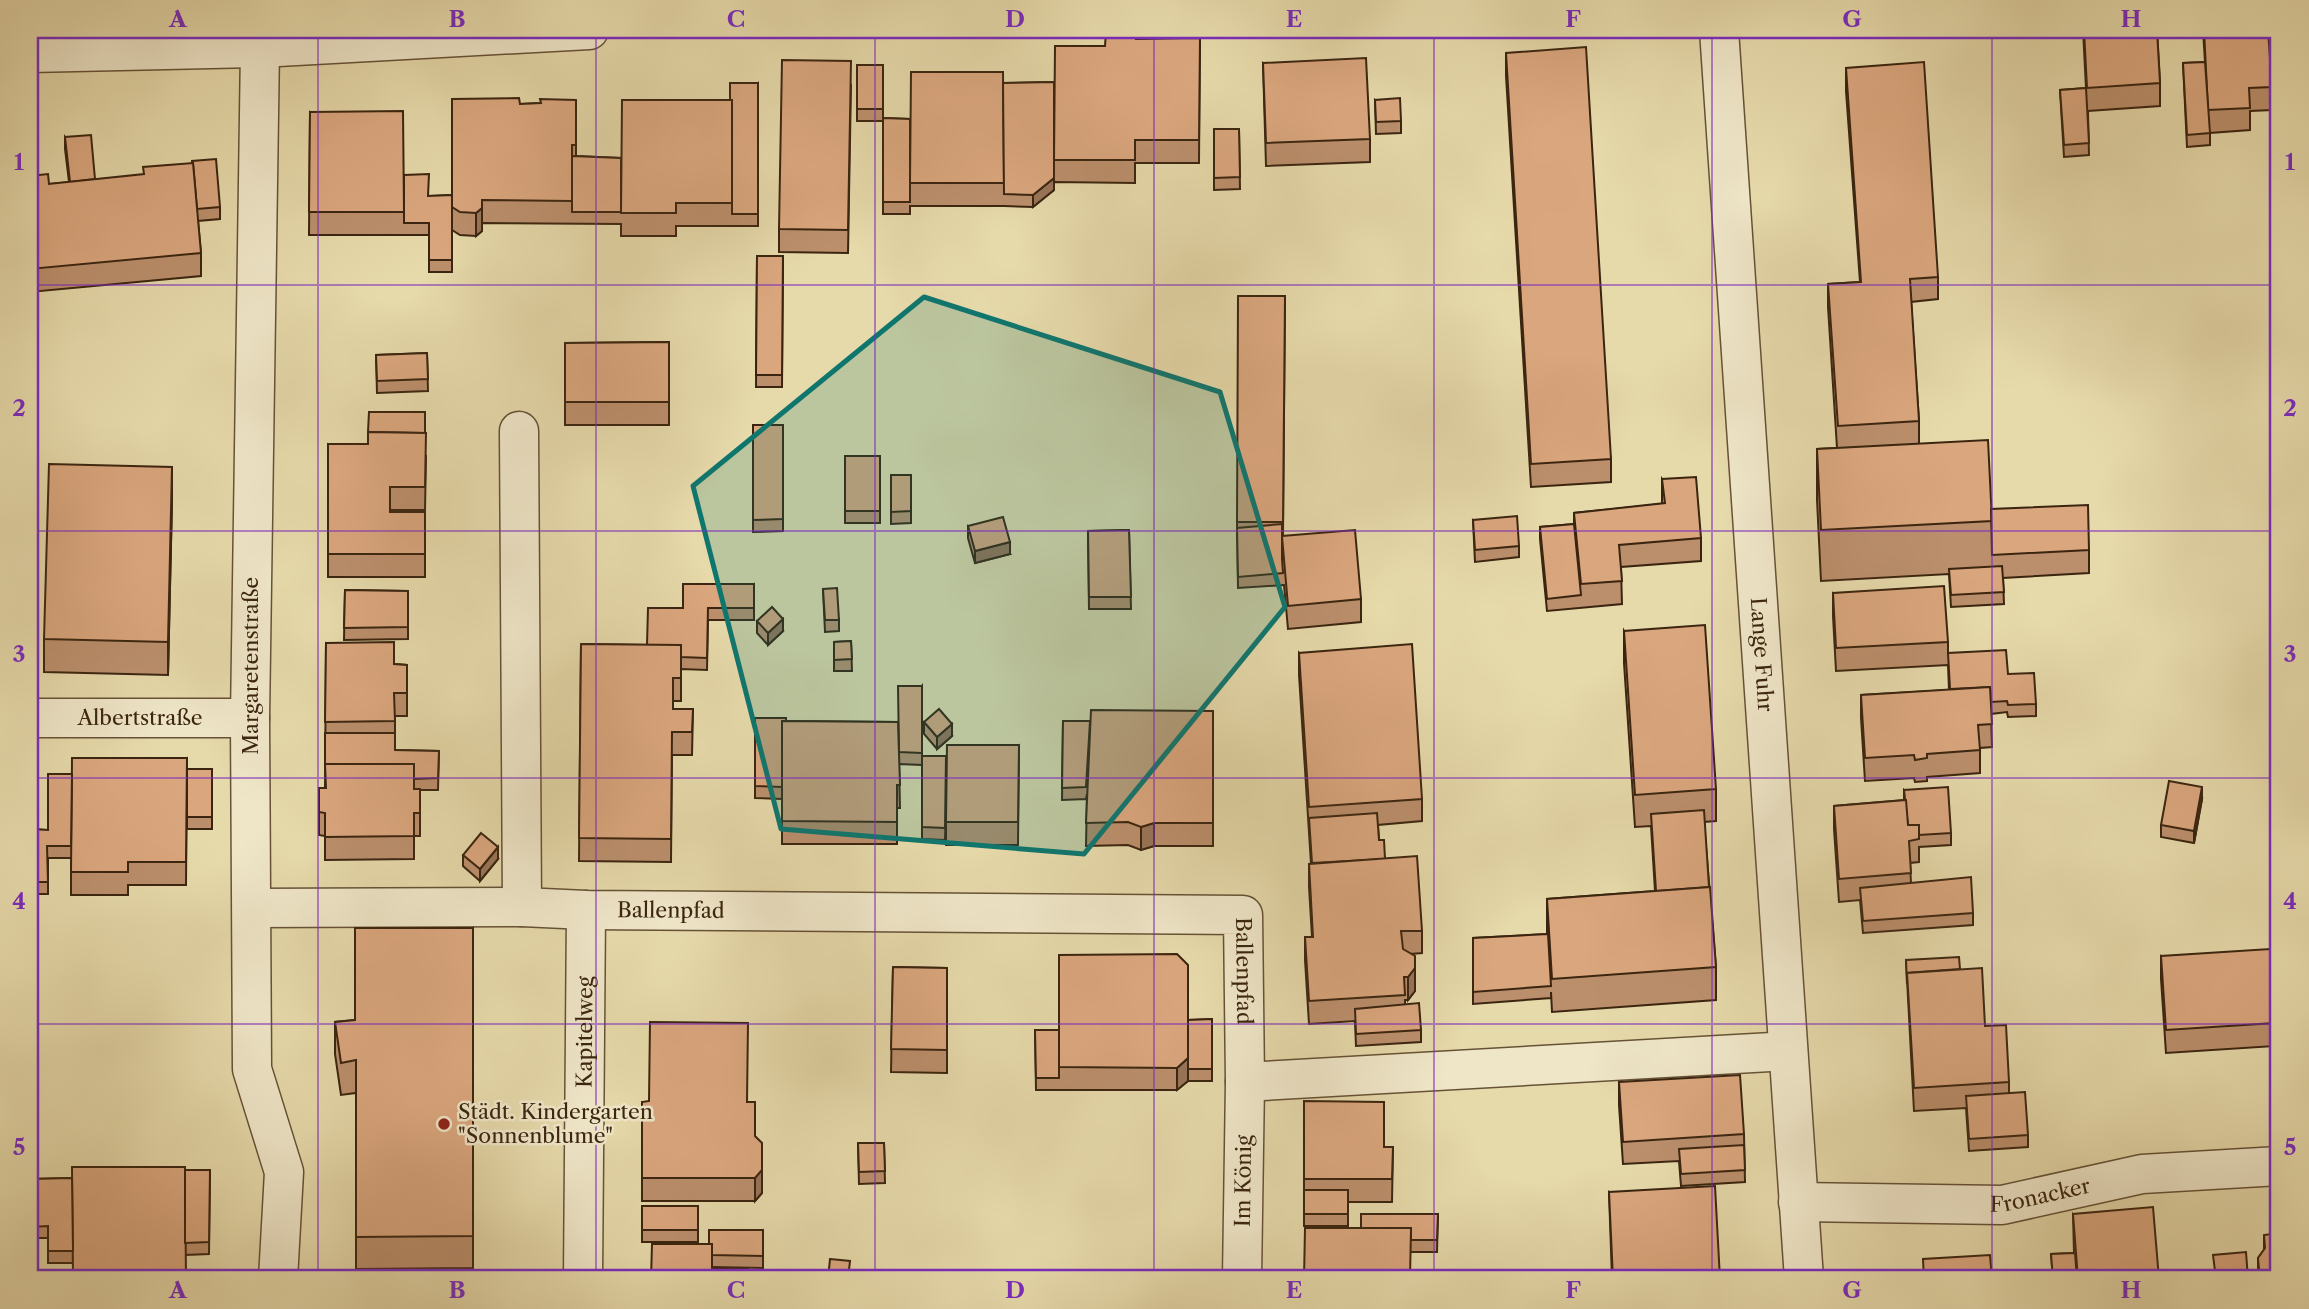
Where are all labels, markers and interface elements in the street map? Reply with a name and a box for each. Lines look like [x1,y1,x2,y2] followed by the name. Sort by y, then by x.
[168,5,188,33] text: A
[448,5,466,33] text: B
[727,5,745,33] text: C
[1005,5,1025,33] text: D
[1286,5,1302,33] text: E
[1565,5,1581,33] text: F
[1842,5,1862,33] text: G
[2121,5,2142,33] text: H
[14,148,25,176] text: 1
[2285,148,2296,176] text: 1
[12,394,26,422] text: 2
[2283,394,2297,422] text: 2
[238,577,263,755] street label: Margaretenstraße
[1746,596,1778,713] street label: Lange Fuhr
[13,640,26,668] text: 3
[2284,640,2297,668] text: 3
[76,705,203,730] street label: Albertstraße
[12,887,26,915] text: 4
[2283,887,2297,915] text: 4
[617,897,725,923] street label: Ballenpfad
[1231,917,1257,1025] street label: Ballenpfad
[572,975,597,1088] street label: Kapitelweg
[458,1099,653,1148] place label: Städt. Kindergarten "Sonnenblume"
[436,1116,452,1132] marker: Städt. Kindergarten "Sonnenblume"
[13,1133,25,1161] text: 5
[2284,1133,2296,1161] text: 5
[1230,1134,1256,1227] street label: Im König
[1990,1173,2093,1217] street label: Fronacker
[168,1276,188,1304] text: A
[448,1276,466,1304] text: B
[727,1276,745,1304] text: C
[1005,1276,1025,1304] text: D
[1286,1276,1302,1304] text: E
[1565,1276,1581,1304] text: F
[1842,1276,1862,1304] text: G
[2121,1276,2142,1304] text: H

